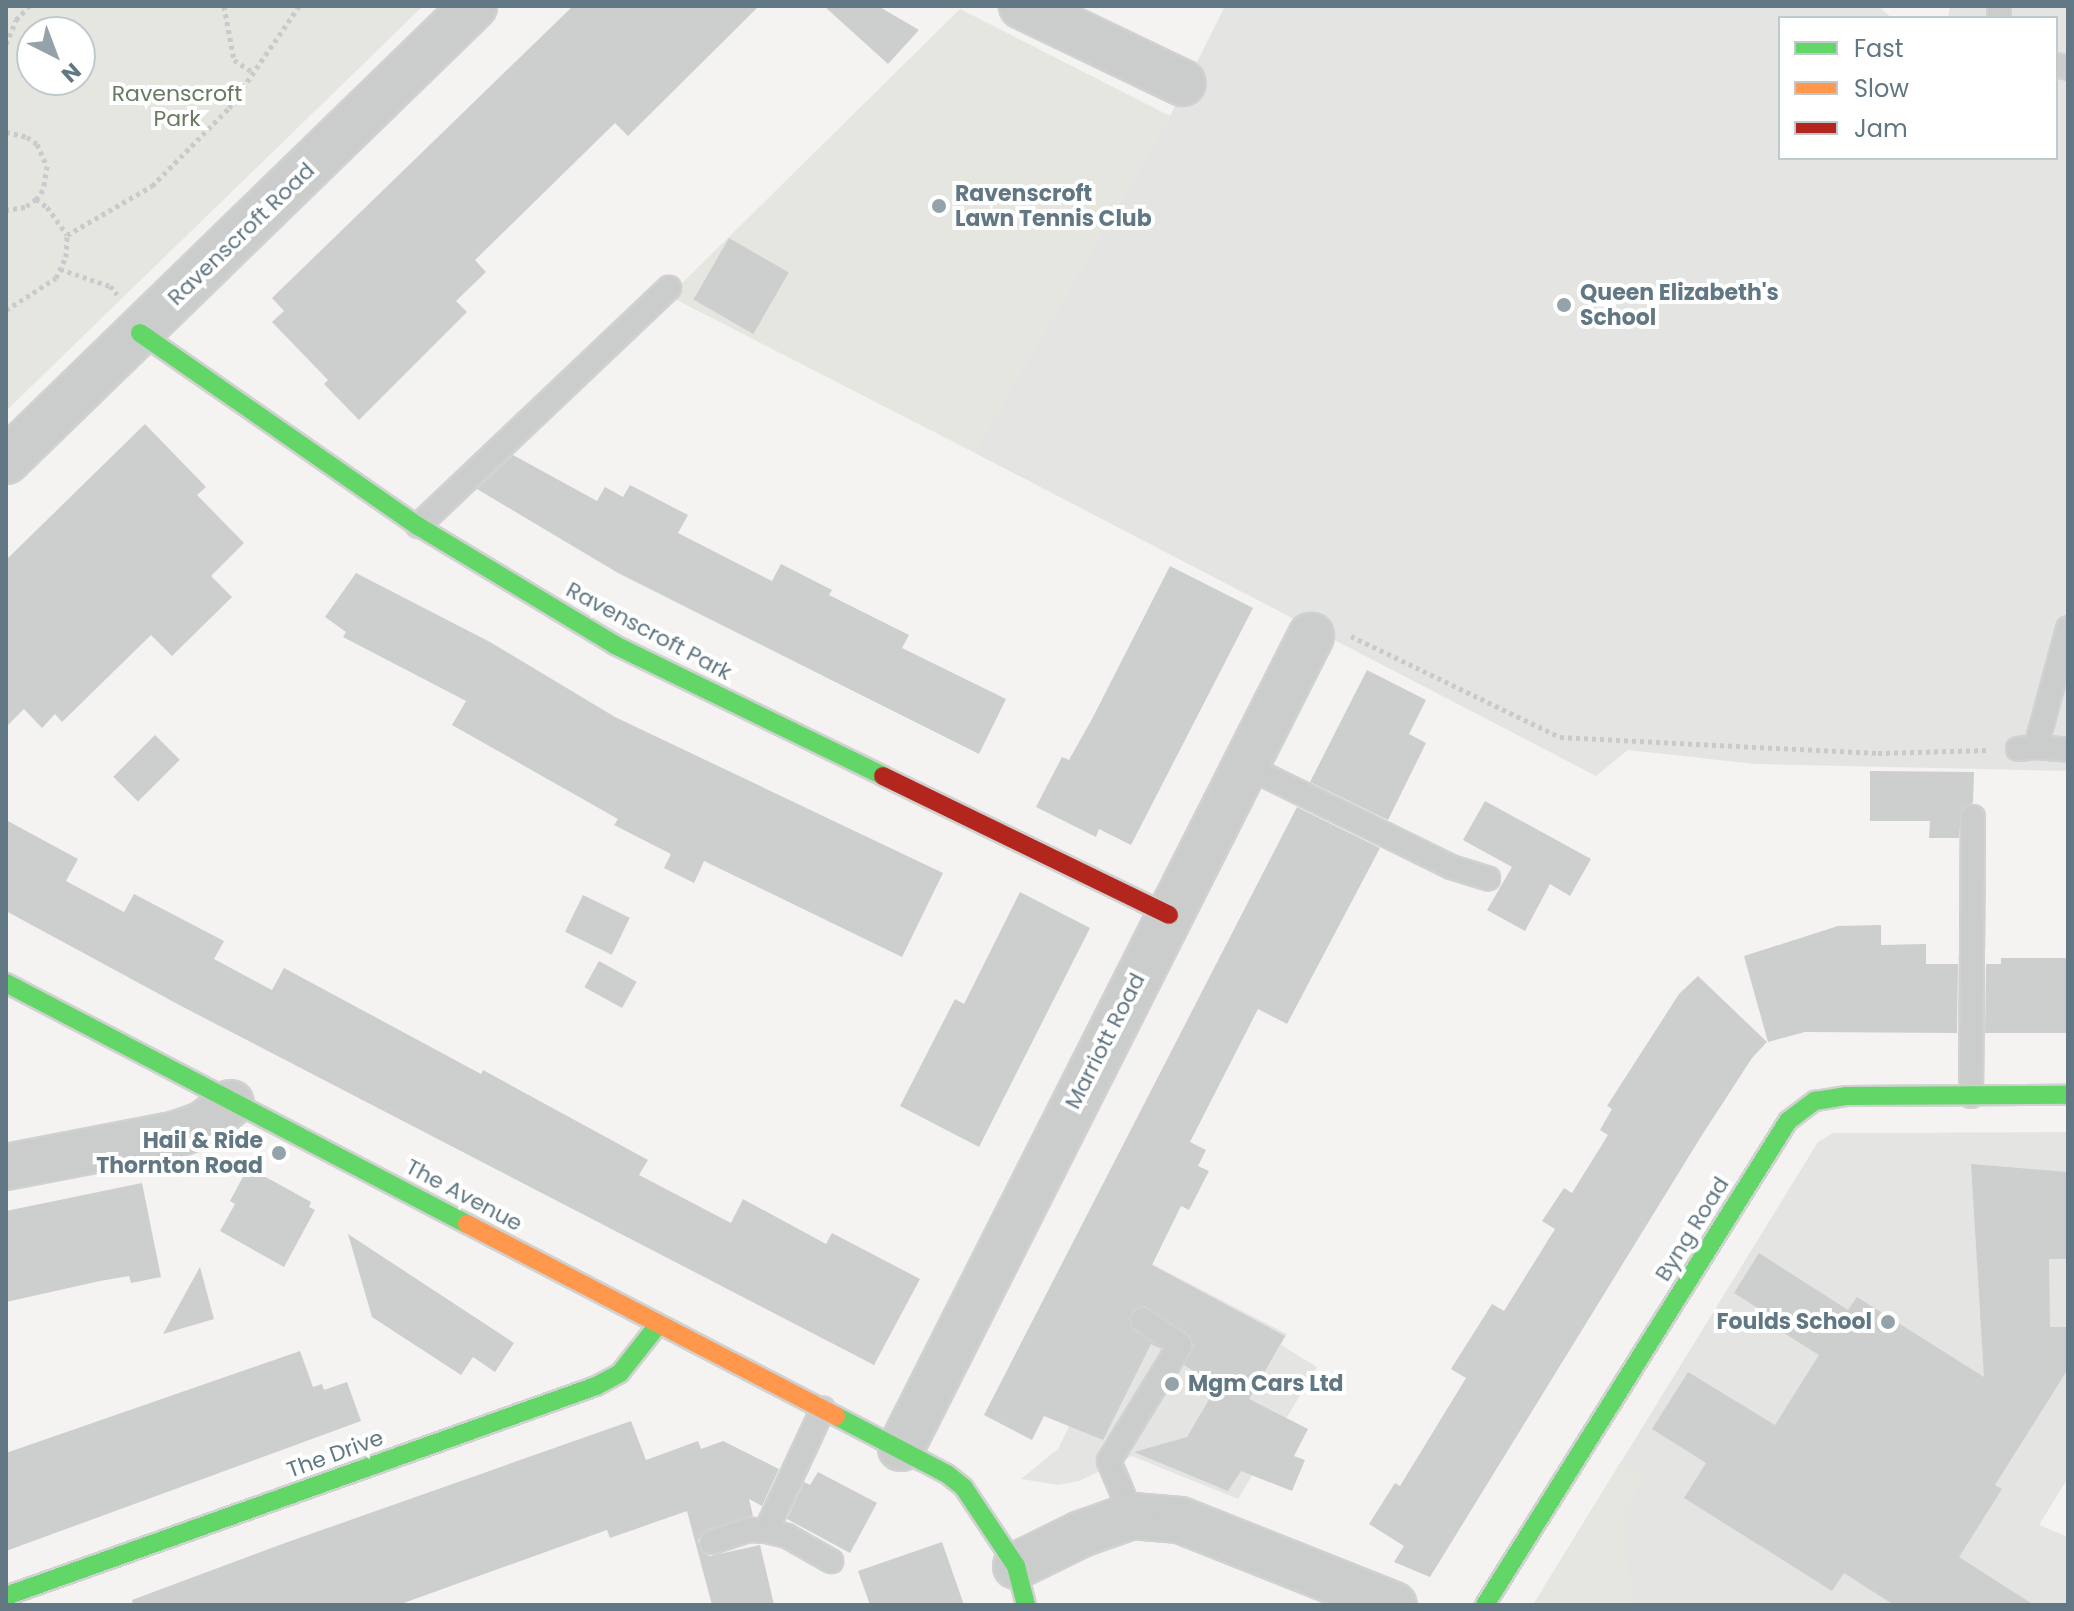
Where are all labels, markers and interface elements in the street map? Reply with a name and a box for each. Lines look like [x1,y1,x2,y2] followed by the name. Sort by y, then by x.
[16,16,96,96] north arrow
[1778,16,2058,160] legend
[1854,32,1904,65] text: Fast
[55,56,88,90] text: N
[1854,72,1909,105] text: Slow
[112,80,242,132] park label: Ravenscroft Park
[1854,112,1908,145] text: Jam
[162,157,320,311] street label: Ravenscroft Road
[955,180,1152,232] place label: Ravenscroft Lawn Tennis Club
[930,197,948,215] marker: Ravenscroft Lawn Tennis Club
[1580,279,1779,330] place label: Queen Elizabeth's School
[1555,296,1573,314] marker: Queen Elizabeth's School
[562,576,736,686] street label: Ravenscroft Park
[1059,969,1151,1113] street label: Marriott Road
[96,1127,263,1178] place label: Hail & Ride Thornton Road
[270,1144,288,1162] marker: Hail & Ride Thornton Road
[401,1153,527,1237] street label: The Avenue
[1650,1172,1734,1286] street label: Byng Road
[1717,1309,1872,1335] place label: Foulds School
[1879,1313,1897,1331] marker: Foulds School
[1188,1371,1344,1397] place label: Mgm Cars Ltd
[1163,1375,1181,1393] marker: Mgm Cars Ltd
[283,1424,387,1484] street label: The Drive

